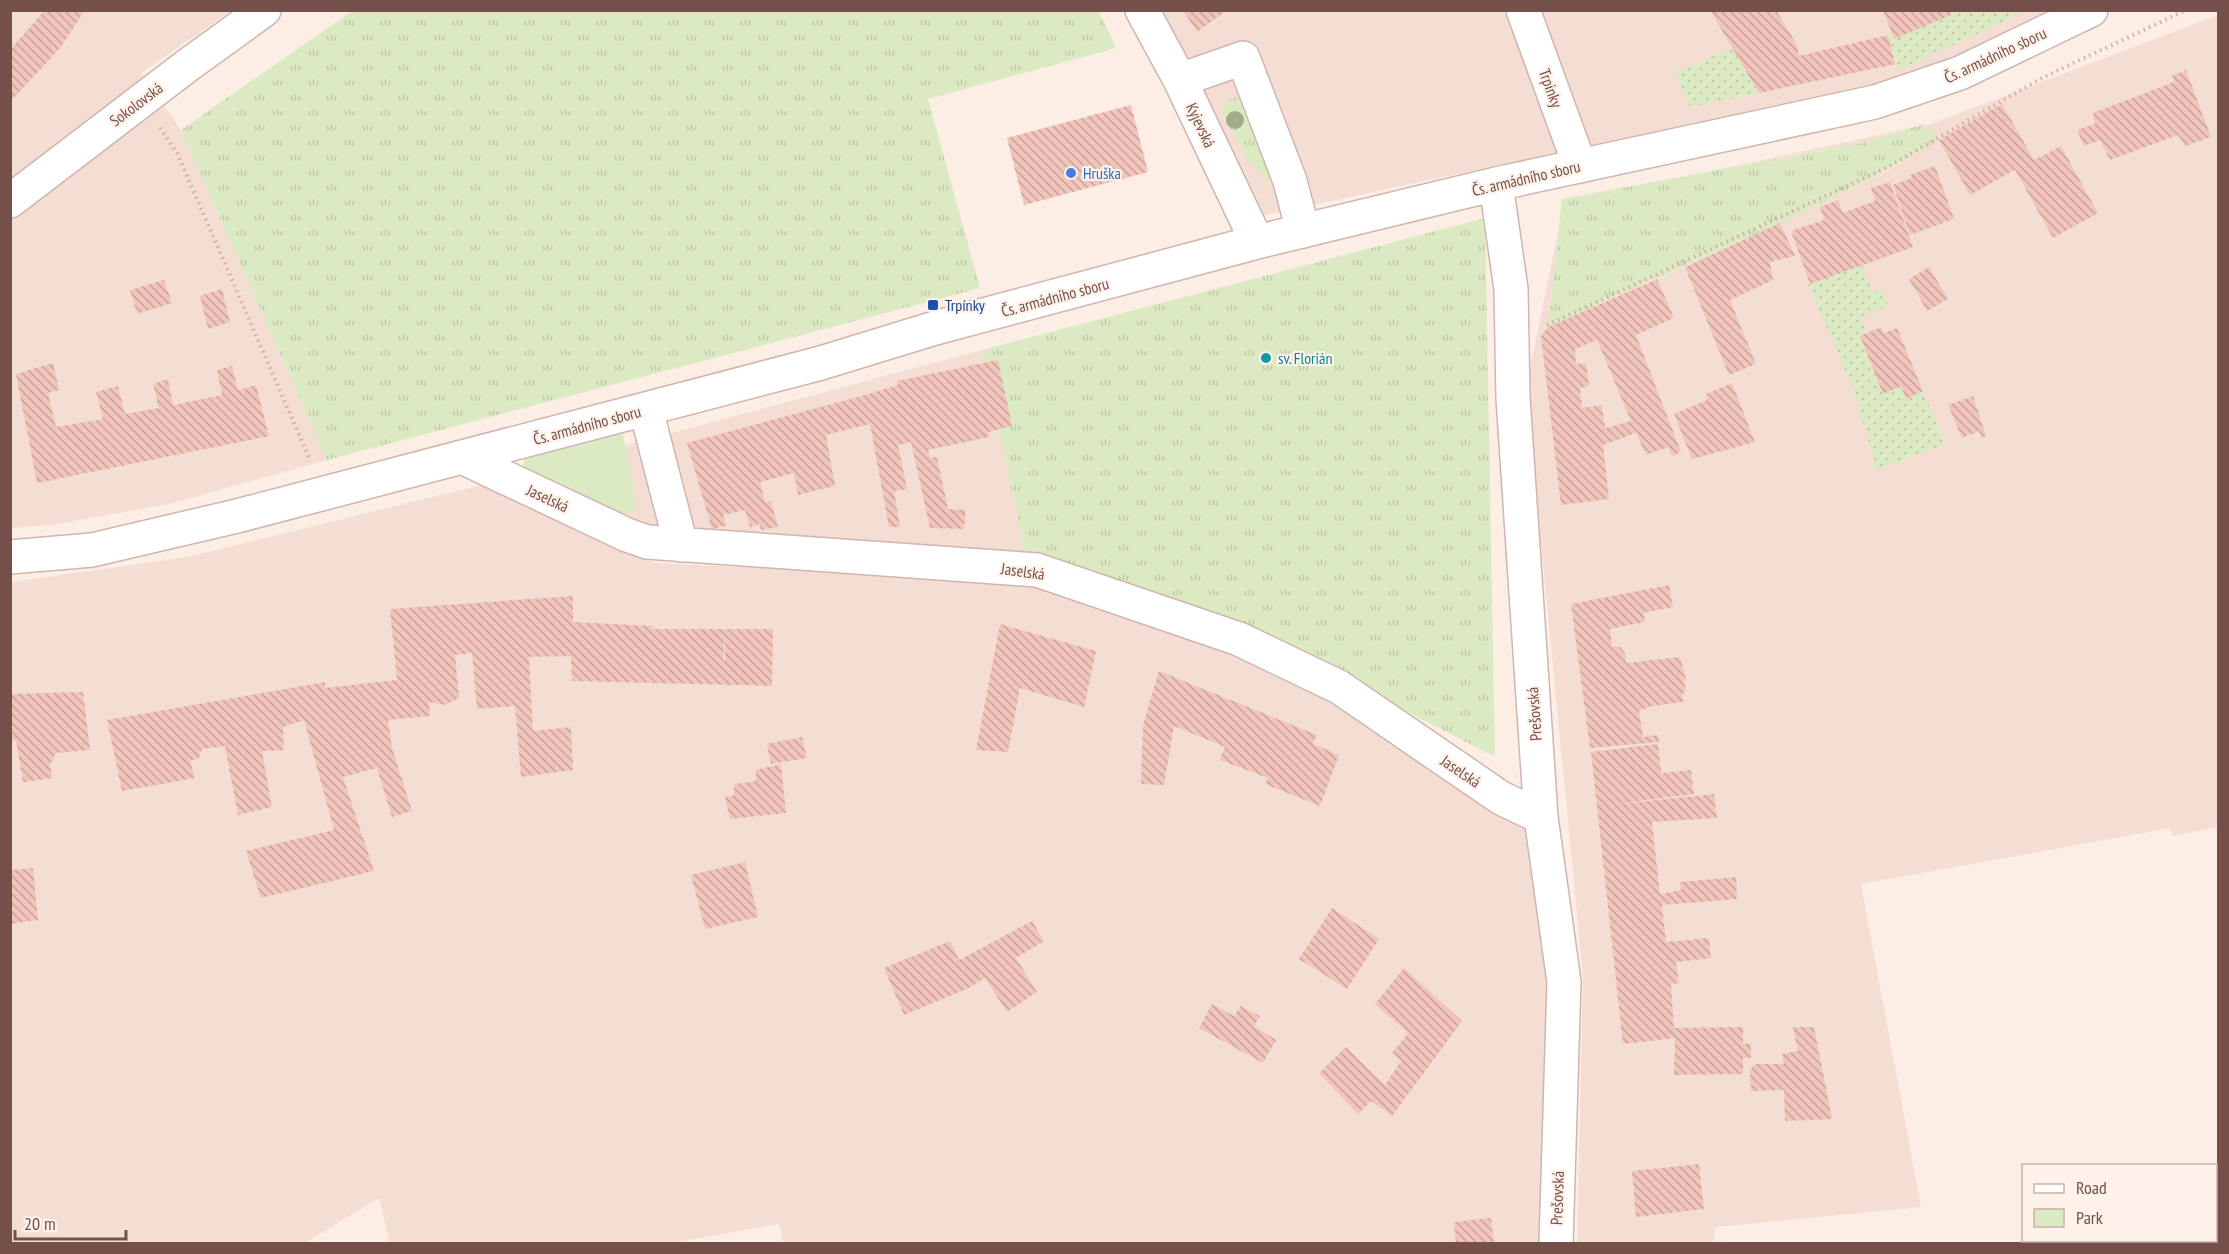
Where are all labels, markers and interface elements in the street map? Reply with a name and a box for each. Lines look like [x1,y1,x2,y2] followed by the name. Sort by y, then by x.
[1941,23,2049,87] street label: Čs. armádního sboru
[1535,66,1567,110] street label: Trpinky
[105,78,167,130] street label: Sokolovská
[1182,99,1220,151] street label: Kyjevská
[1470,156,1582,200] street label: Čs. armádního sboru
[1083,163,1121,183] place label: Hruška
[1064,166,1078,180] marker: Hruška
[999,273,1111,321] street label: Čs. armádního sboru
[945,295,985,315] place label: Trpínky
[926,298,940,312] marker: Trpínky
[1278,348,1332,368] place label: sv. Florián
[1259,351,1273,365] marker: sv. Florián
[531,401,643,449] street label: Čs. armádního sboru
[523,479,572,516] street label: Jaselská
[999,558,1046,584] street label: Jaselská
[1522,686,1546,742] street label: Prešovská
[1436,750,1485,792] street label: Jaselská
[2022,1164,2217,1242] legend
[1546,1171,1568,1225] street label: Prešovská
[2076,1176,2107,1199] text: Road
[15,1203,126,1241] scale bar
[2076,1206,2103,1229] text: Park
[24,1212,56,1235] text: 20 m

